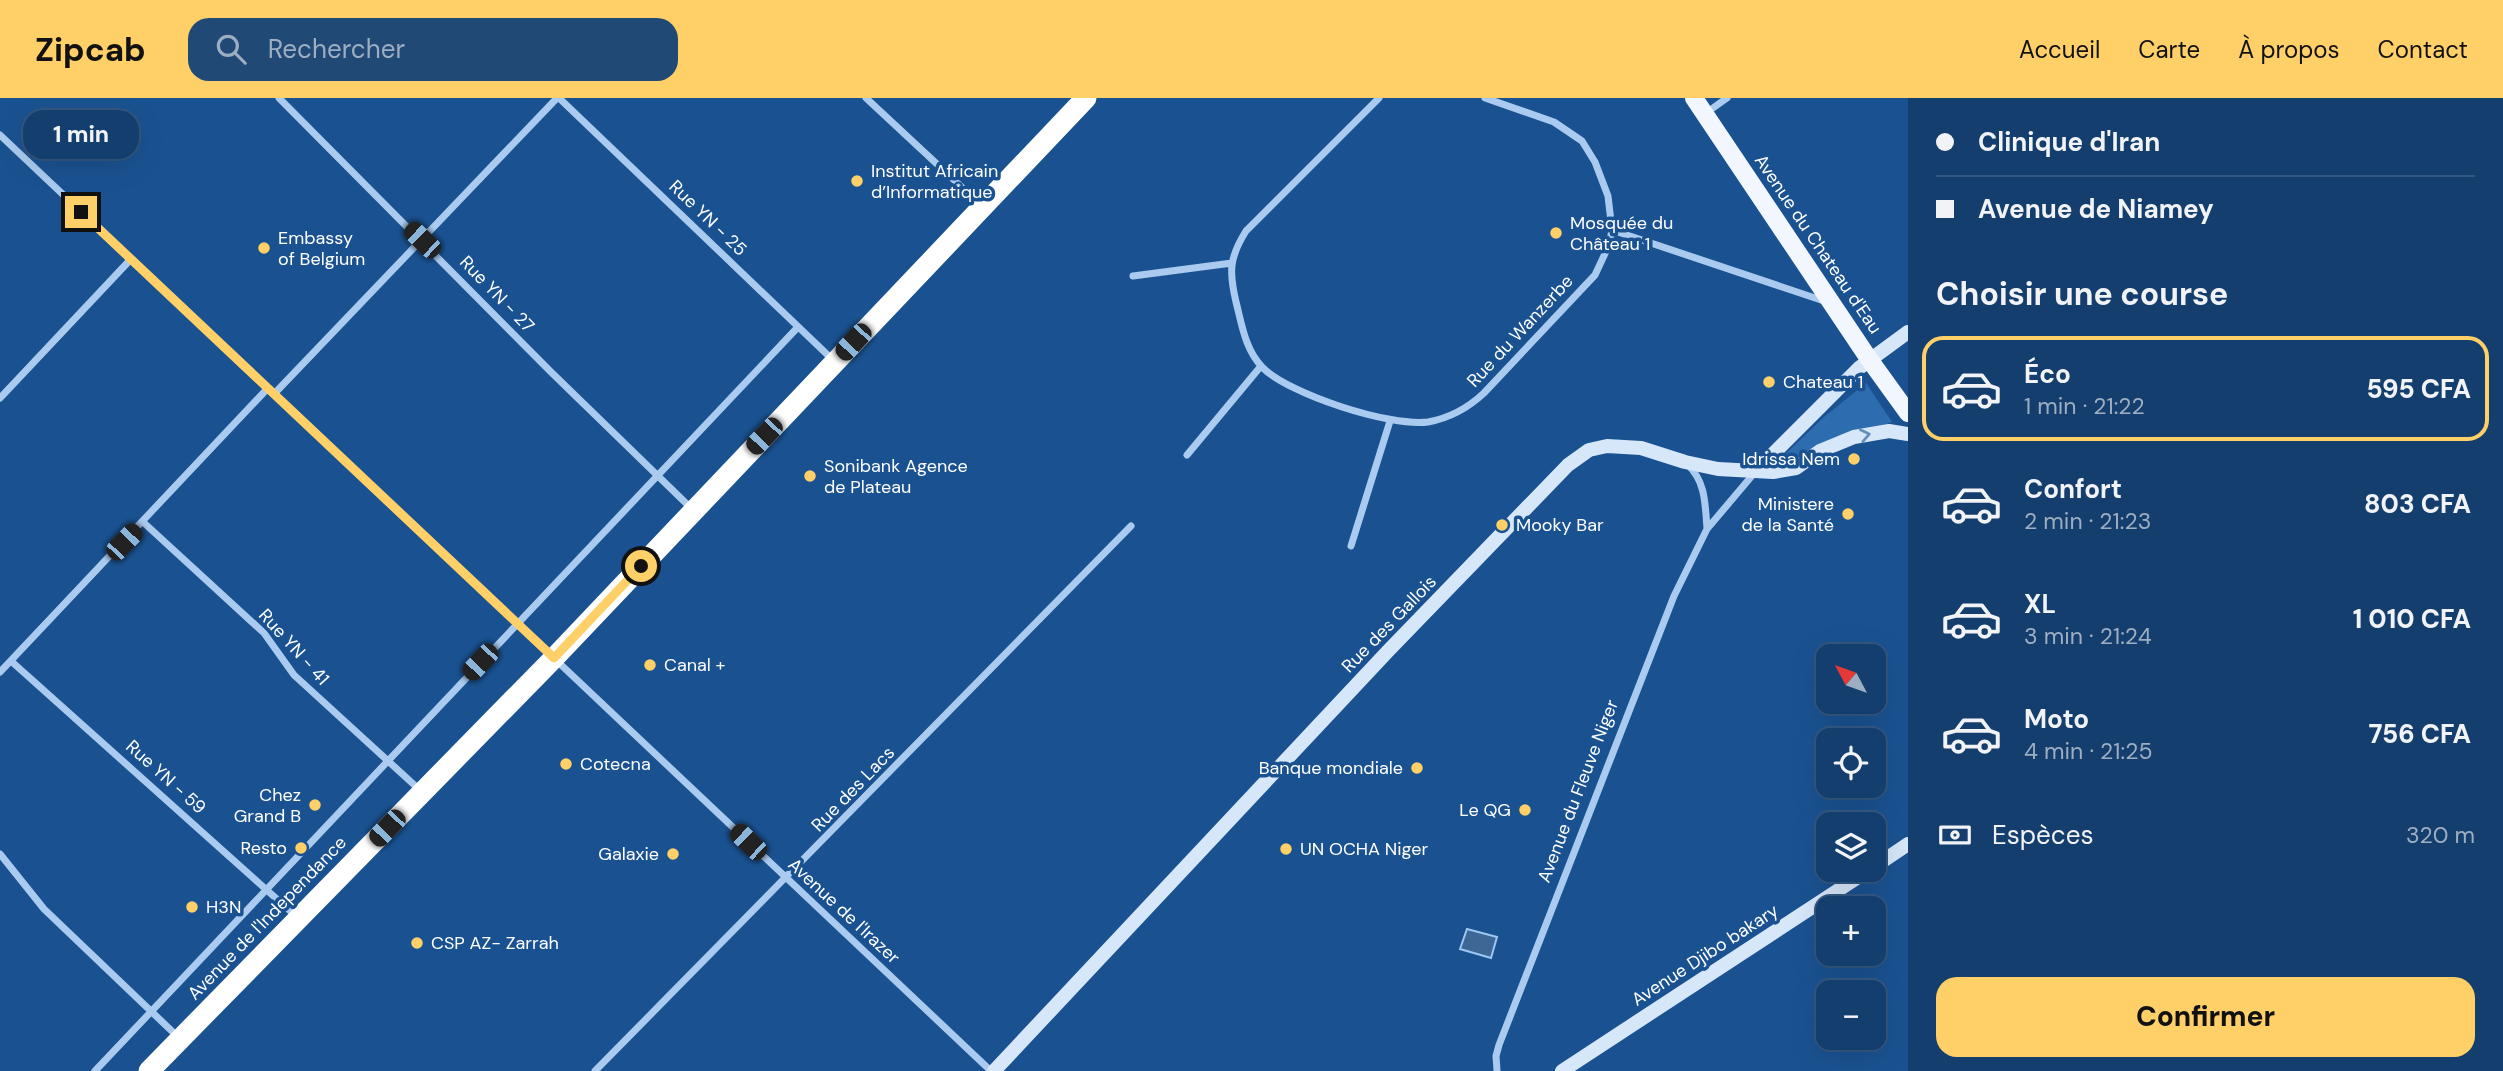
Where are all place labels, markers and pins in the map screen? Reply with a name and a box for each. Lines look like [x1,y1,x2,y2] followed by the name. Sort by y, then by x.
[871,159,998,204] place label: Institut Africain d’Informatique
[849,173,865,189] marker: Institut Africain d’Informatique
[1570,211,1673,256] place label: Mosquée du Château 1
[1548,225,1564,241] marker: Mosquée du Château 1
[278,226,365,271] place label: Embassy of Belgium
[256,240,272,256] marker: Embassy of Belgium
[1783,370,1863,394] place label: Chateau 1
[1761,374,1777,390] marker: Chateau 1
[1742,447,1840,471] place label: Idrissa Nem
[1846,451,1862,467] marker: Idrissa Nem
[824,454,968,499] place label: Sonibank Agence de Plateau
[802,468,818,484] marker: Sonibank Agence de Plateau
[1742,492,1834,537] place label: Ministere de la Santé
[1840,506,1856,522] marker: Ministere de la Santé
[1516,513,1604,537] place label: Mooky Bar
[1494,517,1510,533] marker: Mooky Bar
[664,653,726,677] place label: Canal +
[642,657,658,673] marker: Canal +
[580,752,651,776] place label: Cotecna
[558,756,574,772] marker: Cotecna
[1259,756,1403,780] place label: Banque mondiale
[1409,760,1425,776] marker: Banque mondiale
[234,783,301,828] place label: Chez Grand B
[307,797,323,813] marker: Chez Grand B
[1459,798,1511,822] place label: Le QG
[1517,802,1533,818] marker: Le QG
[241,836,287,860] place label: Resto
[1300,837,1429,861] place label: UN OCHA Niger
[293,840,309,856] marker: Resto
[1278,841,1294,857] marker: UN OCHA Niger
[598,842,659,866] place label: Galaxie
[665,846,681,862] marker: Galaxie
[206,895,241,919] place label: H3N
[184,899,200,915] marker: H3N
[431,931,559,955] place label: CSP AZ- Zarrah
[409,935,425,951] marker: CSP AZ- Zarrah

